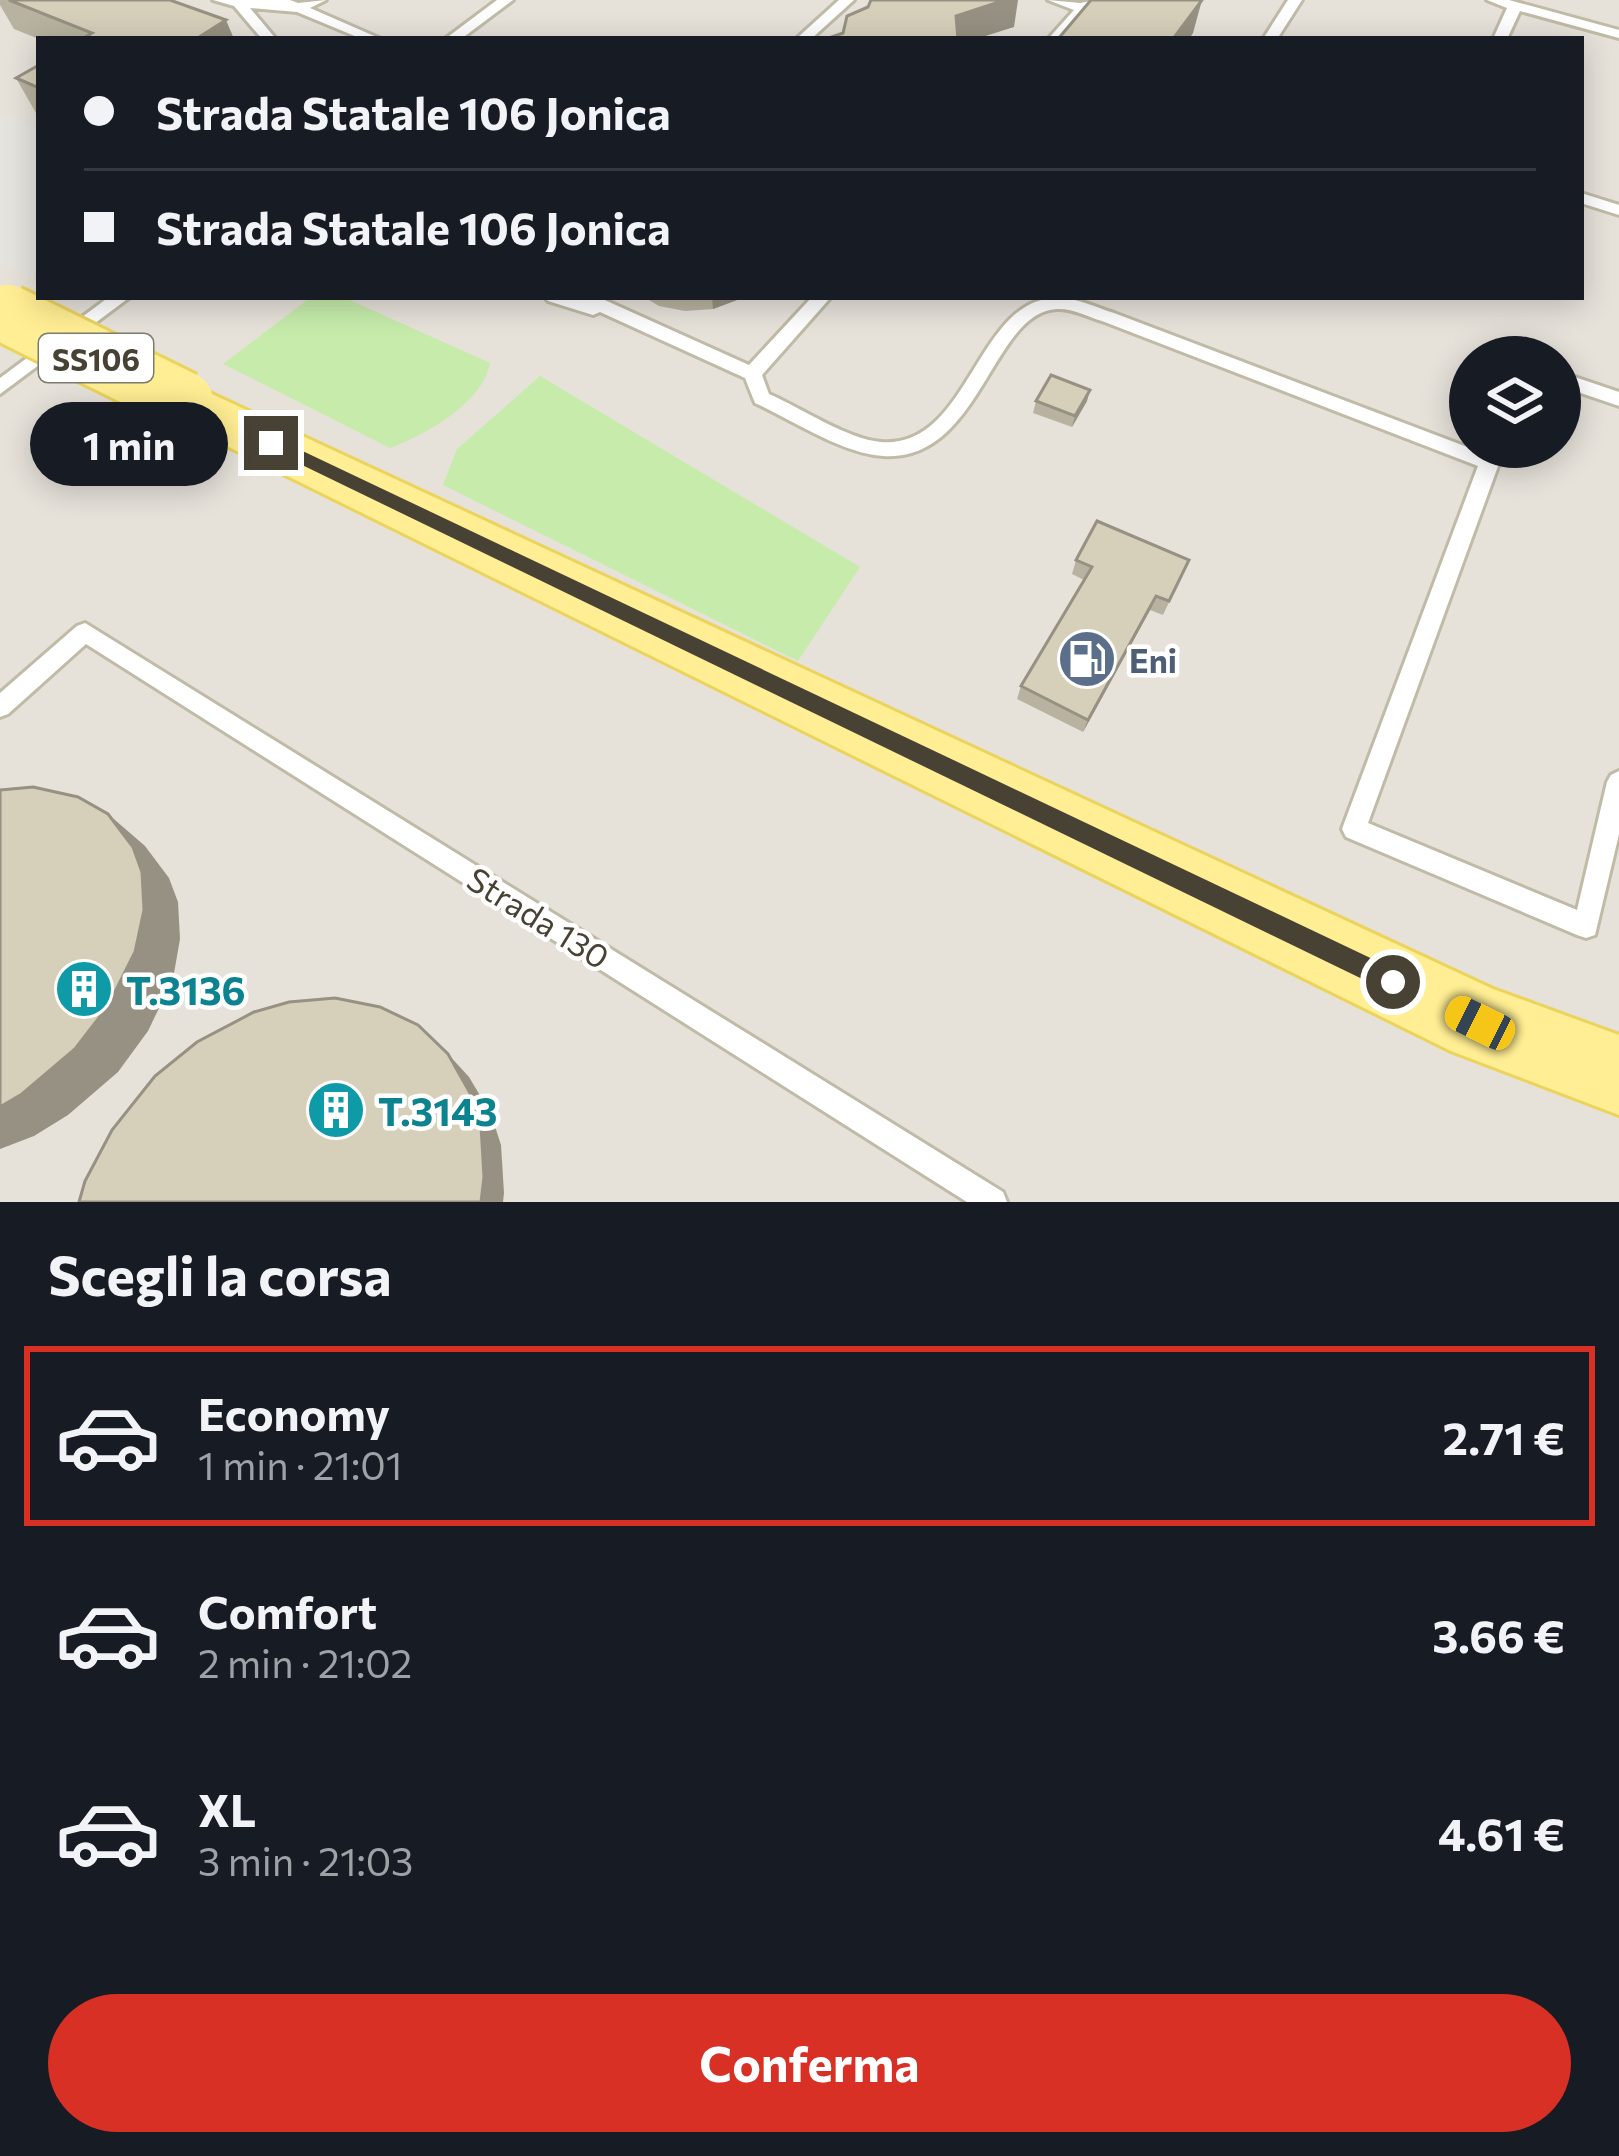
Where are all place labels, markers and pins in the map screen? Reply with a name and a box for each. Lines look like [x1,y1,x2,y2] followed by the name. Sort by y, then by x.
[1056,628,1118,690] fuel station icon: Eni
[1129,639,1177,680] place label: Eni
[53,958,115,1020] building icon: T.3136
[126,965,246,1013] place label: T.3136
[305,1079,367,1141] building icon: T.3143
[378,1086,498,1134] place label: T.3143

